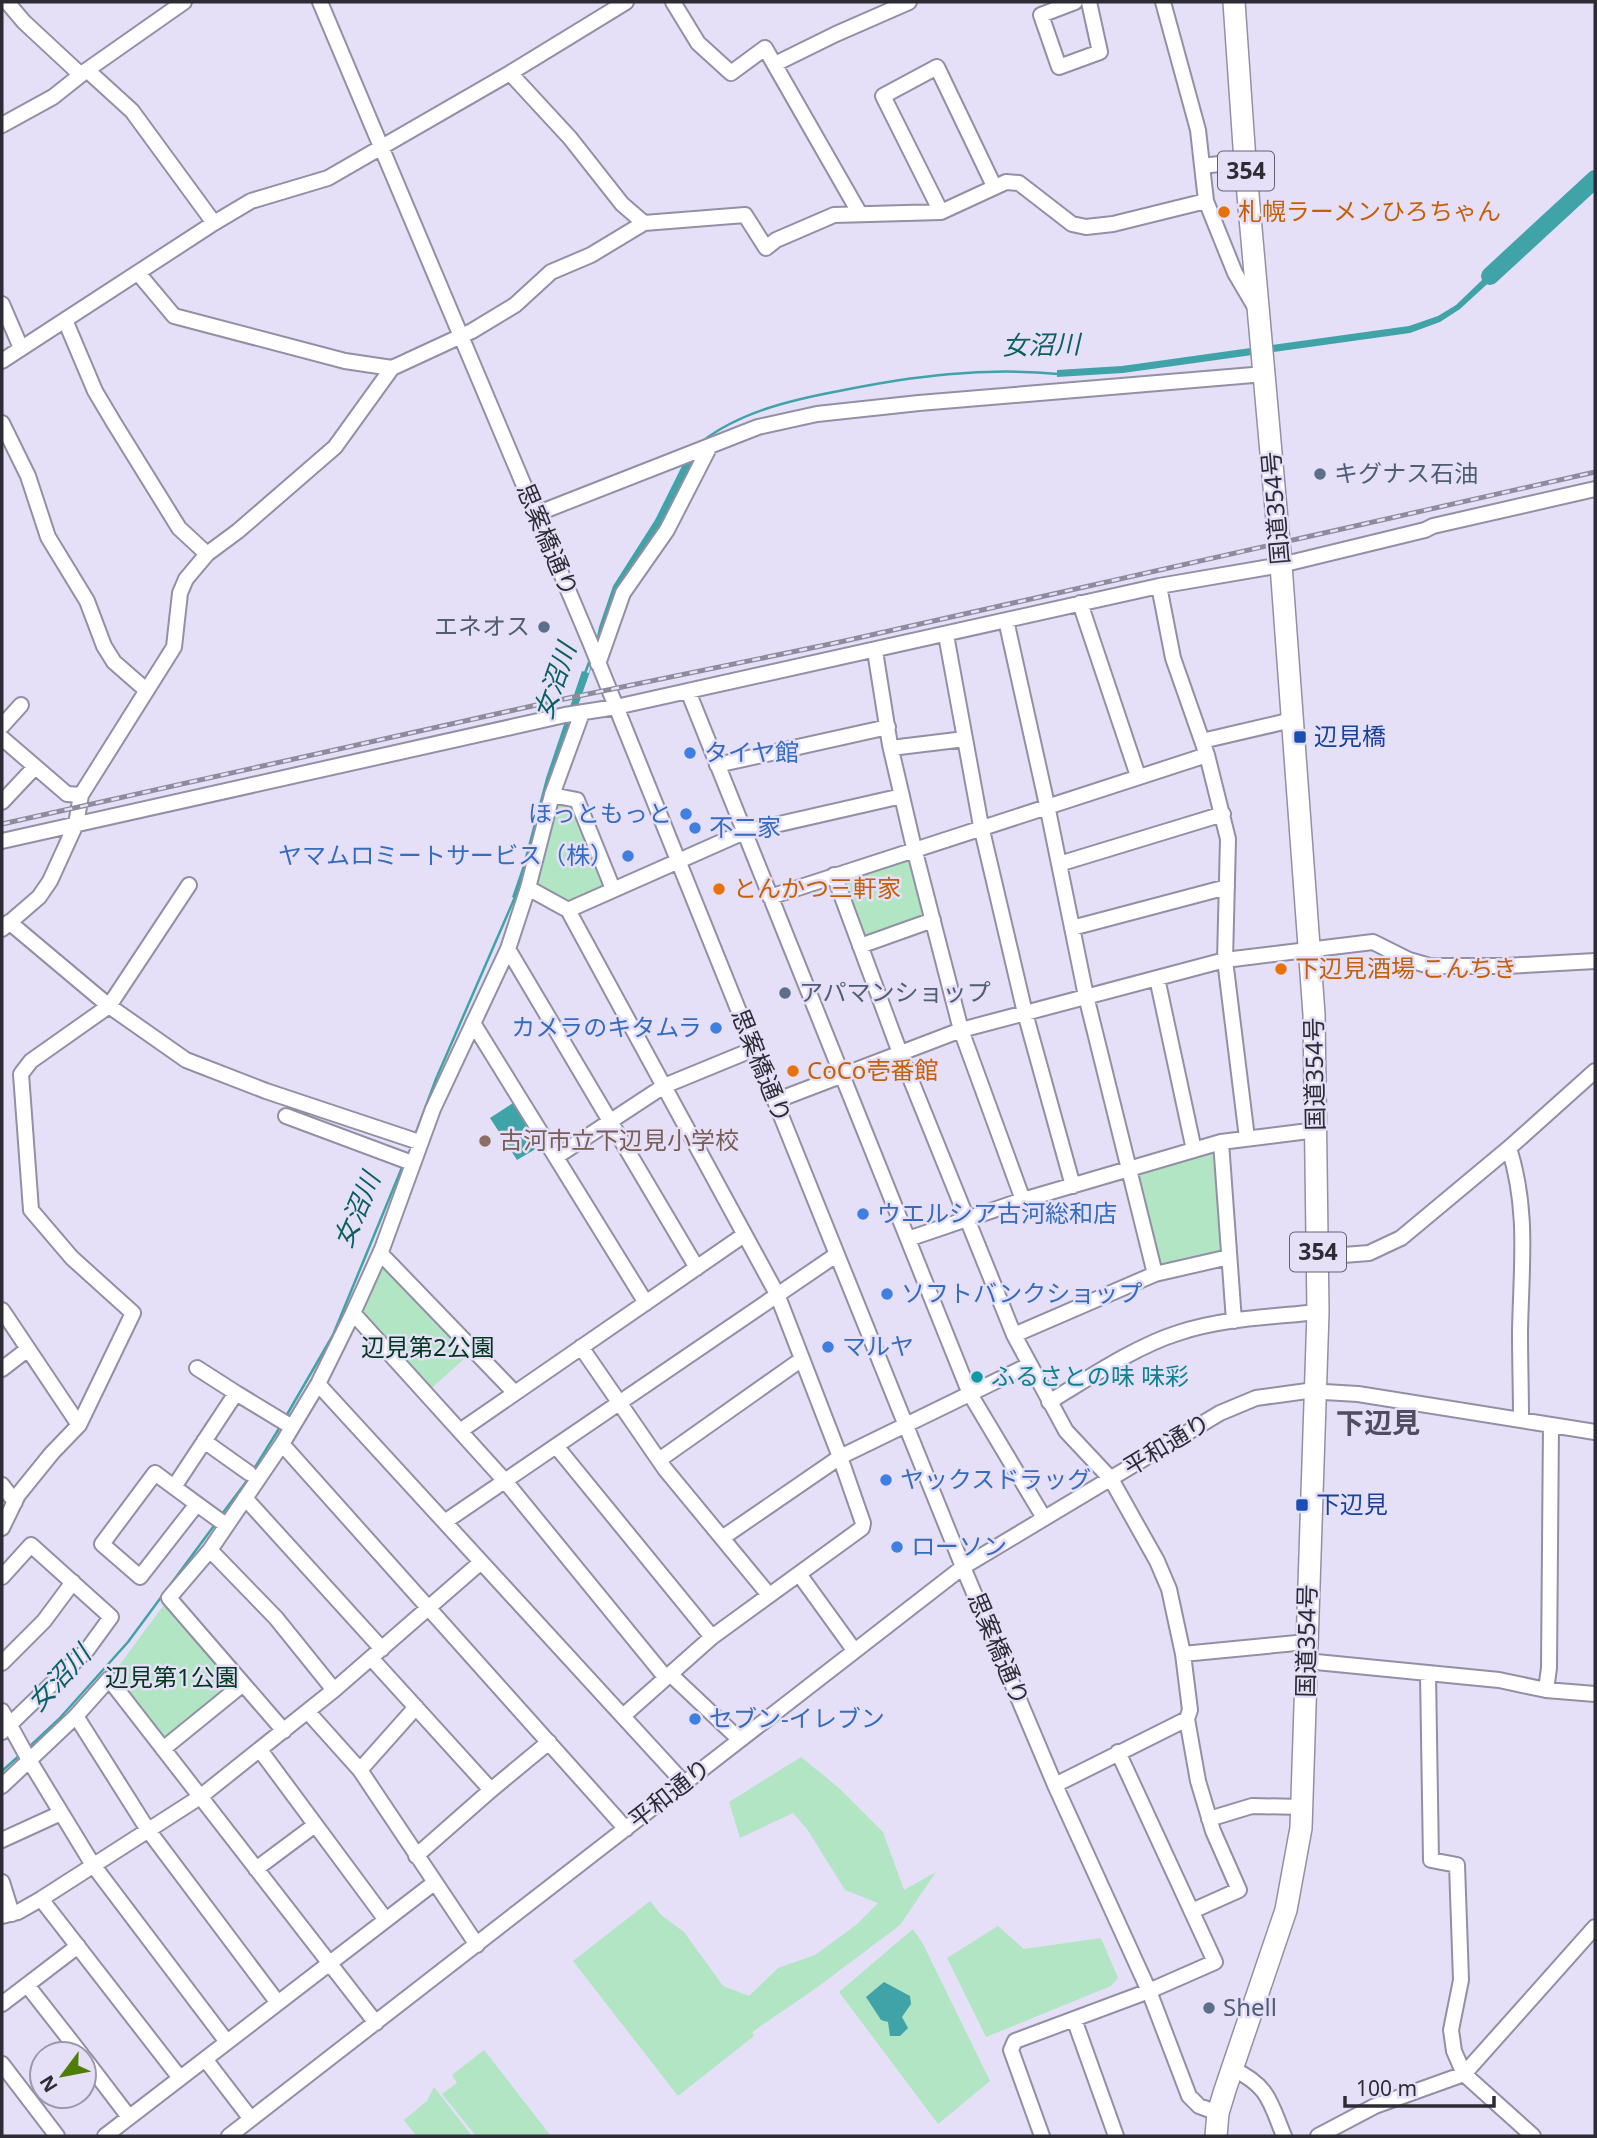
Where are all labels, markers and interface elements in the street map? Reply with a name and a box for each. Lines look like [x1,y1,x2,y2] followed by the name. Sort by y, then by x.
[1218,152,1274,190] road number: 354
[1238,194,1501,227] place label: 札幌ラーメンひろちゃん
[1216,204,1232,220] marker: 札幌ラーメンひろちゃん
[1002,325,1083,363] water label: 女沼川
[1253,450,1296,566] street label: 国道354号
[1334,456,1478,489] place label: キグナス石油
[1312,466,1328,482] marker: キグナス石油
[510,478,587,601] street label: 思案橋通り
[434,609,530,642] place label: エネオス
[536,619,552,635] marker: エネオス
[524,635,585,723] water label: 女沼川
[1314,719,1386,752] place label: 辺見橋
[1292,729,1308,745] marker: 辺見橋
[704,735,799,768] place label: タイヤ館
[682,745,698,761] marker: タイヤ館
[528,796,672,829] place label: ほっともっと
[678,806,694,822] marker: ほっともっと
[709,810,781,843] place label: 不二家
[687,820,703,836] marker: 不二家
[278,838,614,871] place label: ヤマムロミートサービス（株）
[620,848,636,864] marker: ヤマムロミートサービス（株）
[733,871,901,904] place label: とんかつ三軒家
[711,881,727,897] marker: とんかつ三軒家
[1295,951,1517,984] place label: 下辺見酒場 こんちき
[1273,961,1289,977] marker: 下辺見酒場 こんちき
[799,975,991,1008] place label: アパマンショップ
[777,985,793,1001] marker: アパマンショップ
[725,1004,800,1127] street label: 思案橋通り
[511,1010,702,1043] place label: カメラのキタムラ
[1296,1017,1331,1131] street label: 国道354号
[708,1020,724,1036] marker: カメラのキタムラ
[807,1053,938,1086] place label: CoCo壱番館
[785,1063,801,1079] marker: CoCo壱番館
[499,1123,739,1156] place label: 古河市立下辺見小学校
[477,1133,493,1149] marker: 古河市立下辺見小学校
[324,1164,389,1253] water label: 女沼川
[877,1196,1117,1229] place label: ウエルシア古河総和店
[855,1206,871,1222] marker: ウエルシア古河総和店
[1290,1232,1346,1272] road number: 354
[901,1276,1142,1309] place label: ソフトバンクショップ
[879,1286,895,1302] marker: ソフトバンクショップ
[842,1329,914,1362] place label: マルヤ
[361,1330,495,1363] park label: 辺見第2公園
[820,1339,836,1355] marker: マルヤ
[991,1359,1189,1392] place label: ふるさとの味 味彩
[969,1369,985,1385] marker: ふるさとの味 味彩
[1336,1403,1420,1441] district label: 下辺見
[1117,1405,1216,1483] street label: 平和通り
[900,1462,1091,1495] place label: ヤックスドラッグ
[878,1472,894,1488] marker: ヤックスドラッグ
[1316,1487,1388,1520] place label: 下辺見
[1294,1497,1310,1513] marker: 下辺見
[911,1529,1007,1562] place label: ローソン
[889,1539,905,1555] marker: ローソン
[1288,1584,1323,1698] street label: 国道354号
[961,1587,1038,1710] street label: 思案橋通り
[19,1634,100,1718] water label: 女沼川
[105,1660,239,1693] park label: 辺見第1公園
[709,1701,885,1734] place label: セブン-イレブン
[687,1711,703,1727] marker: セブン-イレブン
[621,1750,717,1835] street label: 平和通り
[1223,1990,1277,2023] place label: Shell
[1201,2000,1217,2016] marker: Shell
[28,2040,98,2110] north arrow
[1345,2064,1494,2108] scale bar
[33,2071,64,2097] text: N
[1356,2074,1417,2102] text: 100 m

